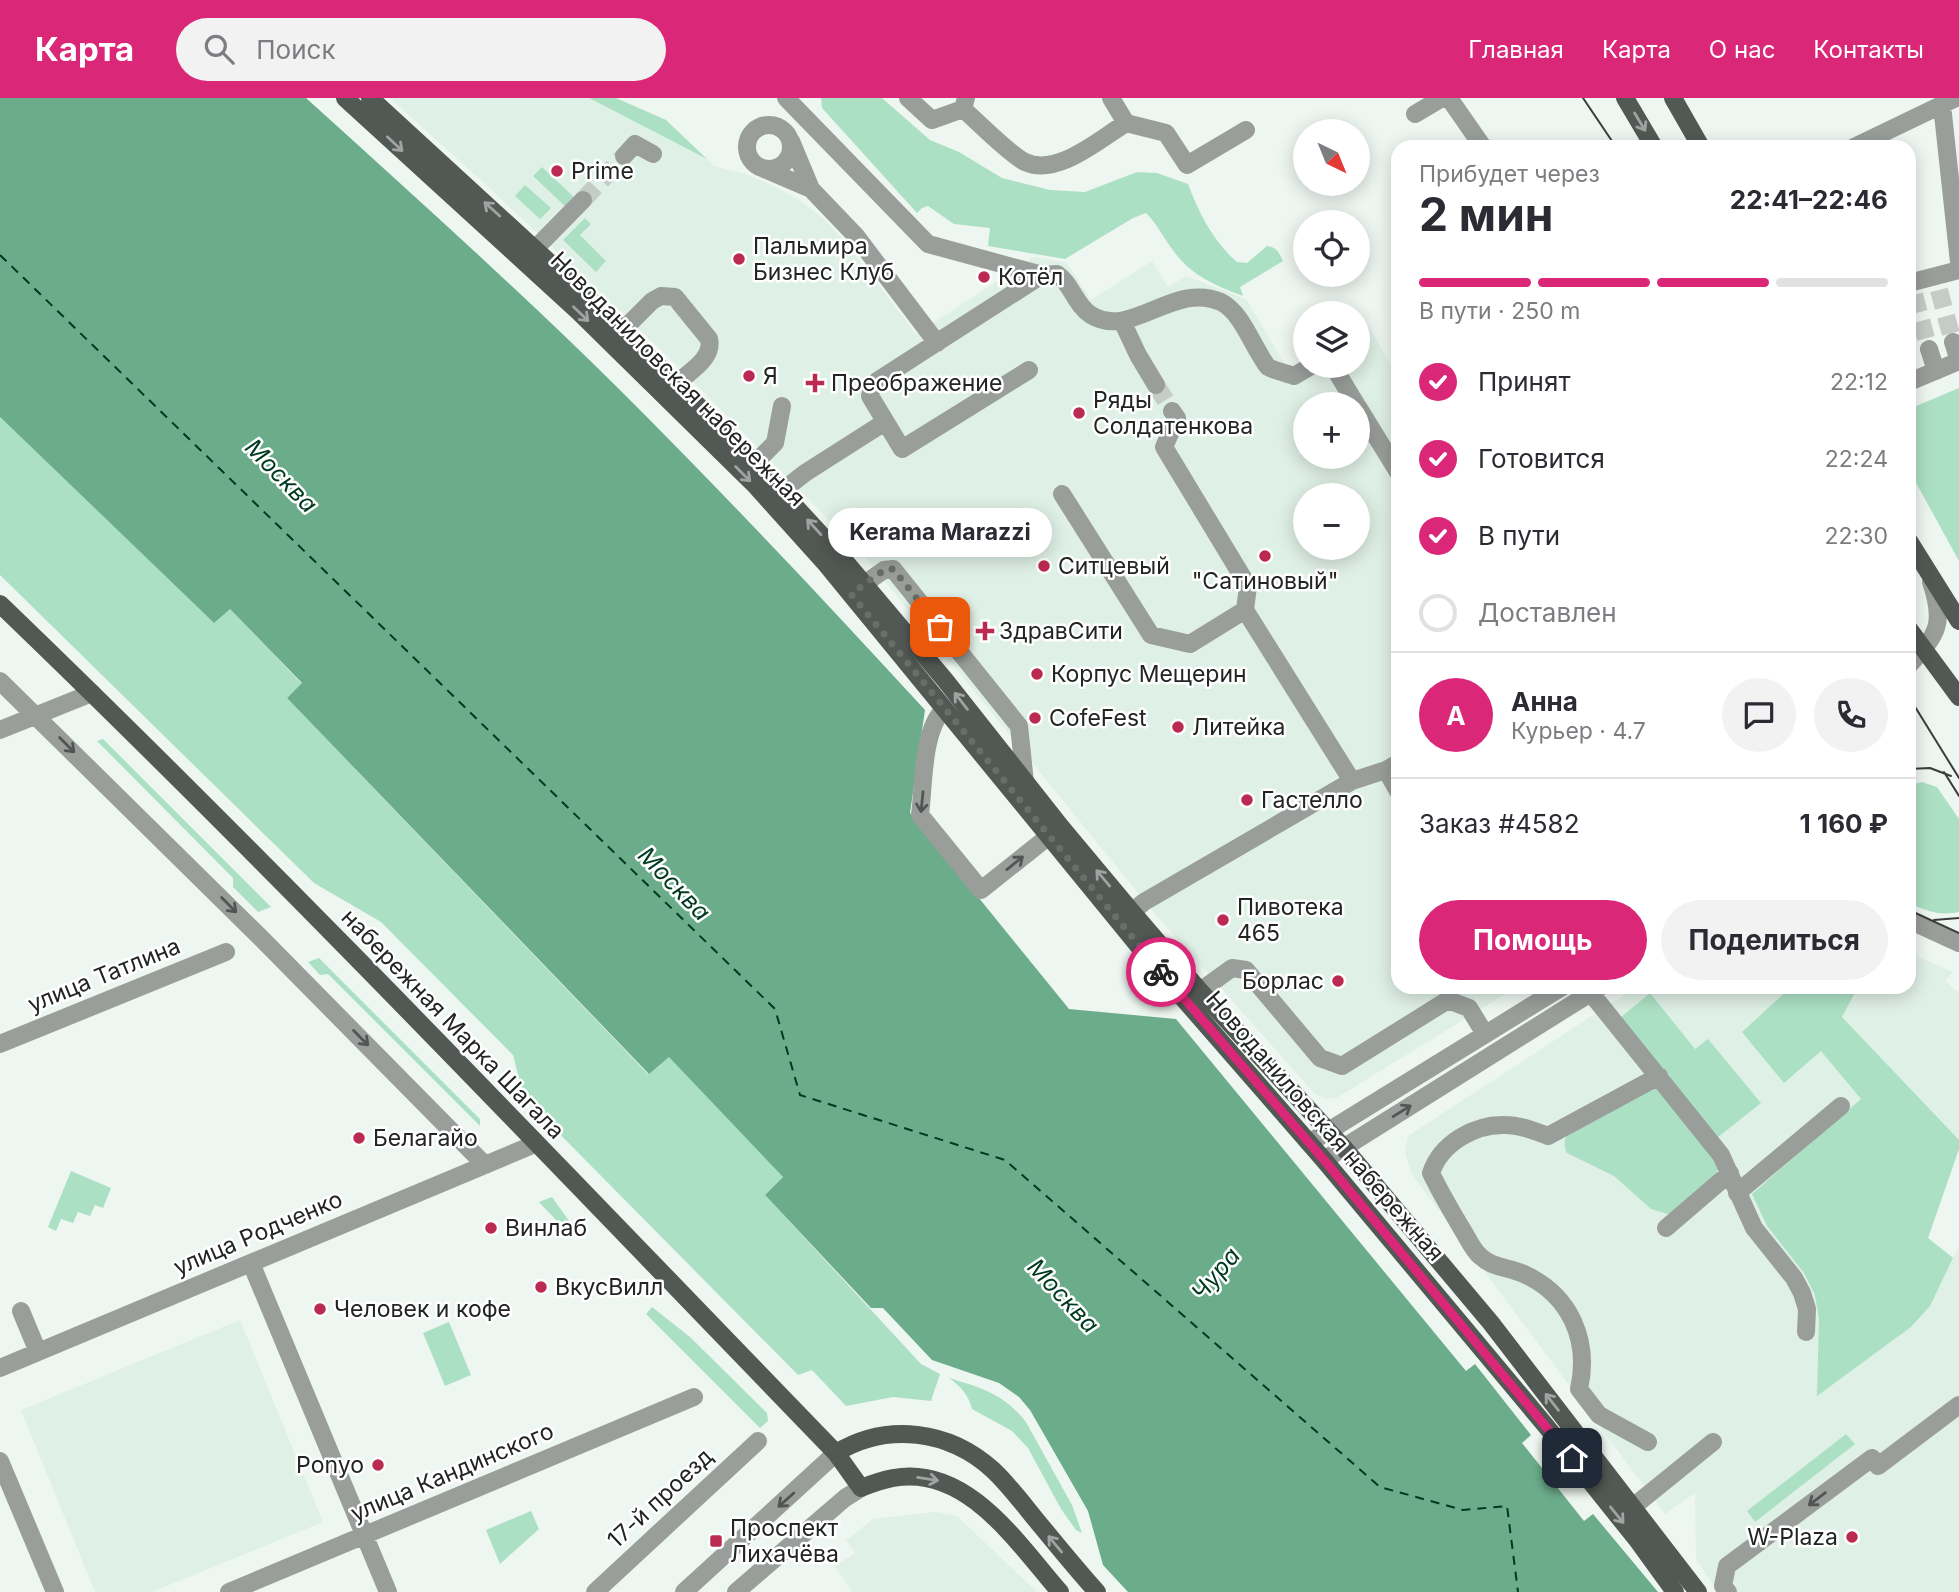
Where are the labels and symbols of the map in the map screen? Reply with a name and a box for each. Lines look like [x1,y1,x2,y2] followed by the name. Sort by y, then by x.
[1633,112,1647,132] one-way arrow
[1293,119,1370,196] north arrow
[386,136,404,152] one-way arrow
[571,157,634,185] place label: Prime
[549,163,565,179] marker: Prime
[484,201,501,218] one-way arrow
[753,232,894,286] place label: Пальмира Бизнес Клуб
[545,246,811,512] street label: Новоданиловская набережная
[731,251,747,267] marker: Пальмира Бизнес Клуб
[998,263,1063,291] place label: Котёл
[976,269,992,285] marker: Котёл
[572,306,590,322] one-way arrow
[763,362,778,390] place label: Я
[741,368,757,384] marker: Я
[831,369,1002,397] place label: Преображение
[805,373,825,393] marker: Преображение
[1093,386,1253,440] place label: Ряды Солдатенкова
[1071,405,1087,421] marker: Ряды Солдатенкова
[239,433,323,519] water label: Москва
[734,465,751,482] one-way arrow
[828,508,1052,557] callout: Kerama Marazzi
[806,518,822,536] one-way arrow
[1257,548,1273,564] marker: "Сатиновый"
[1058,552,1170,580] place label: Ситцевый
[1036,558,1052,574] marker: Ситцевый
[1192,567,1338,595] place label: "Сатиновый"
[910,597,970,657] pin
[999,617,1123,645] place label: ЗдравСити
[977,623,993,639] marker: ЗдравСити
[1051,660,1247,688] place label: Корпус Мещерин
[1029,666,1045,682] marker: Корпус Мещерин
[953,692,969,710] one-way arrow
[1049,704,1147,732] place label: CofeFest
[1027,710,1043,726] marker: CofeFest
[1192,713,1286,741] place label: Литейка
[1170,719,1186,735] marker: Литейка
[58,736,75,753] one-way arrow
[1261,786,1363,814] place label: Гастелло
[915,790,928,812] one-way arrow
[1239,792,1255,808] marker: Гастелло
[632,841,716,927] water label: Москва
[1005,855,1023,870] one-way arrow
[1096,869,1112,887] one-way arrow
[1237,893,1344,947] place label: Пивотека 465
[220,896,237,913] one-way arrow
[336,903,570,1145] street label: набережная Марка Шагала
[1215,912,1231,928] marker: Пивотека 465
[24,932,184,1018] street label: улица Татлина
[1126,937,1196,1007] courier
[1242,967,1324,995] place label: Борлас
[1330,973,1346,989] marker: Борлас
[1200,985,1450,1267] street label: Новоданиловская набережная
[352,1030,369,1047] one-way arrow
[1392,1104,1411,1119] one-way arrow
[373,1124,478,1152] place label: Белагайо
[351,1130,367,1146] marker: Белагайо
[169,1185,347,1281] street label: улица Родченко
[505,1214,587,1242] place label: Винлаб
[483,1220,499,1236] marker: Винлаб
[1185,1241,1246,1306] water label: Чура
[1022,1252,1105,1339] water label: Москва
[555,1273,663,1301] place label: ВкусВилл
[533,1279,549,1295] marker: ВкусВилл
[334,1295,511,1323] place label: Человек и кофе
[312,1301,328,1317] marker: Человек и кофе
[1544,1394,1560,1412] one-way arrow
[346,1417,558,1527] street label: улица Кандинского
[1542,1428,1602,1488] pin
[602,1442,718,1554] street label: 17-й проезд
[296,1451,364,1479] place label: Ponyo
[370,1457,386,1473] marker: Ponyo
[916,1473,939,1486] one-way arrow
[778,1491,795,1508] one-way arrow
[1808,1492,1827,1506] one-way arrow
[1610,1506,1625,1524] one-way arrow
[730,1514,839,1568] place label: Проспект Лихачёва
[1747,1523,1838,1551] place label: W-Plaza
[1844,1529,1860,1545] marker: W-Plaza
[708,1533,724,1549] marker: Проспект Лихачёва
[1048,1535,1064,1553] one-way arrow

